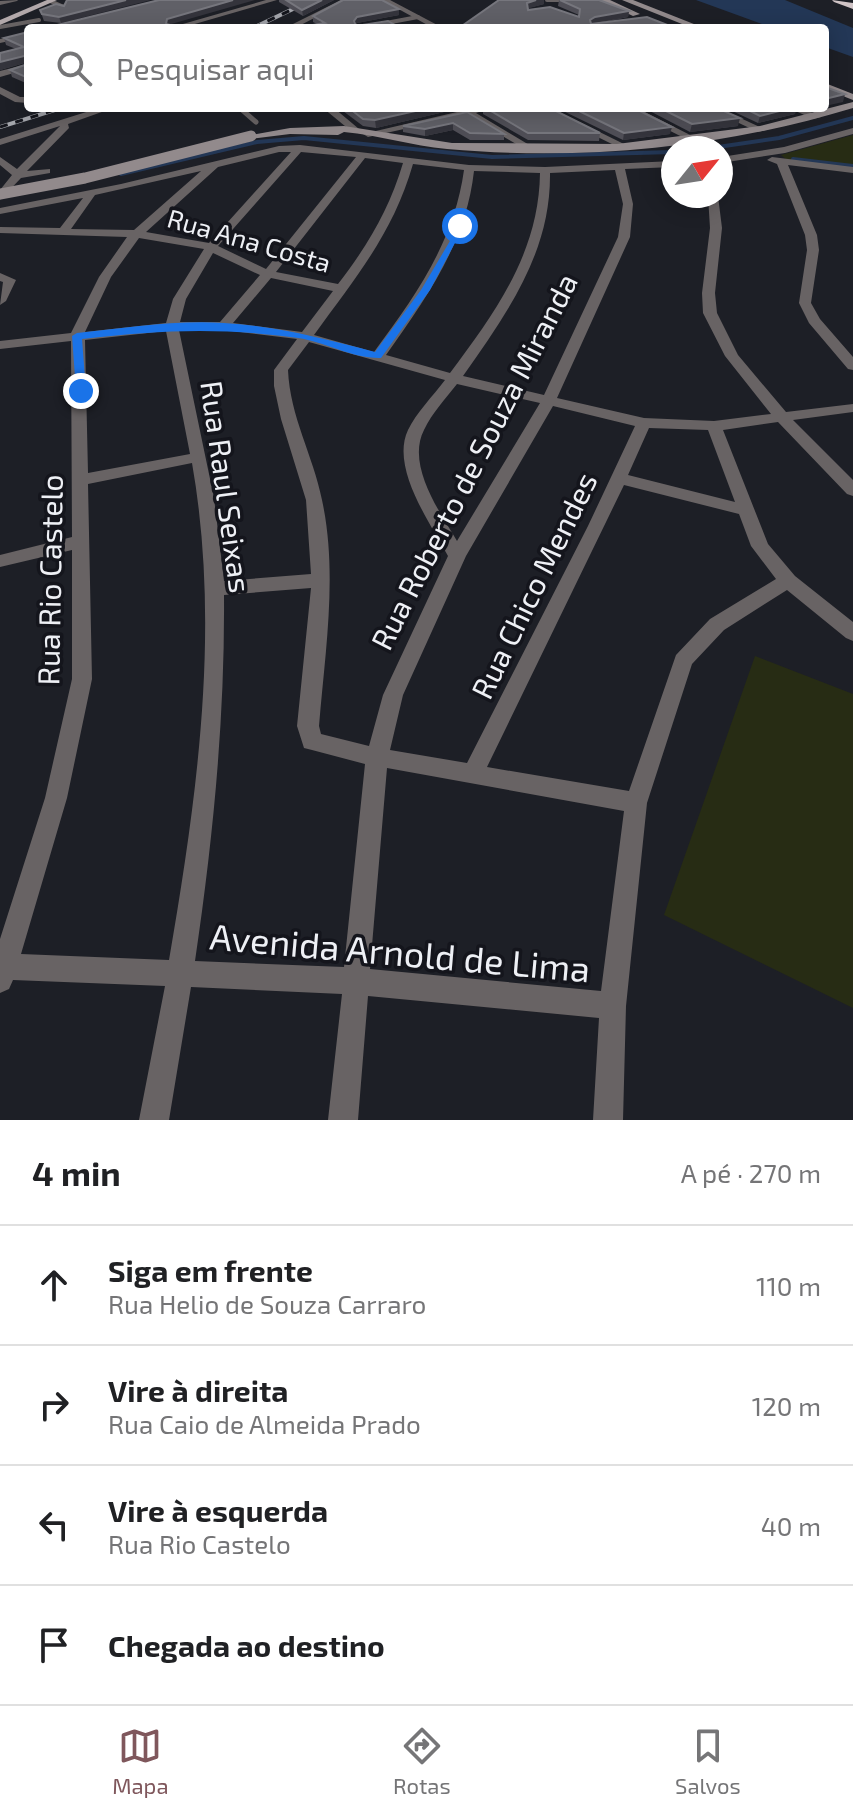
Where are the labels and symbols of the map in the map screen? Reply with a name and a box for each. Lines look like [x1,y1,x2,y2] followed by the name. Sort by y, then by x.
[661,136,733,208] north arrow
[164,201,335,278] street label: Rua Ana Costa
[442,208,478,244] route start
[362,267,584,655] street label: Rua Roberto de Souza Miranda
[63,373,99,409] route end
[194,378,260,595] street label: Rua Raul Seixas
[463,466,604,704] street label: Rua Chico Mendes
[29,474,69,686] street label: Rua Rio Castelo
[208,913,592,990] street label: Avenida Arnold de Lima

